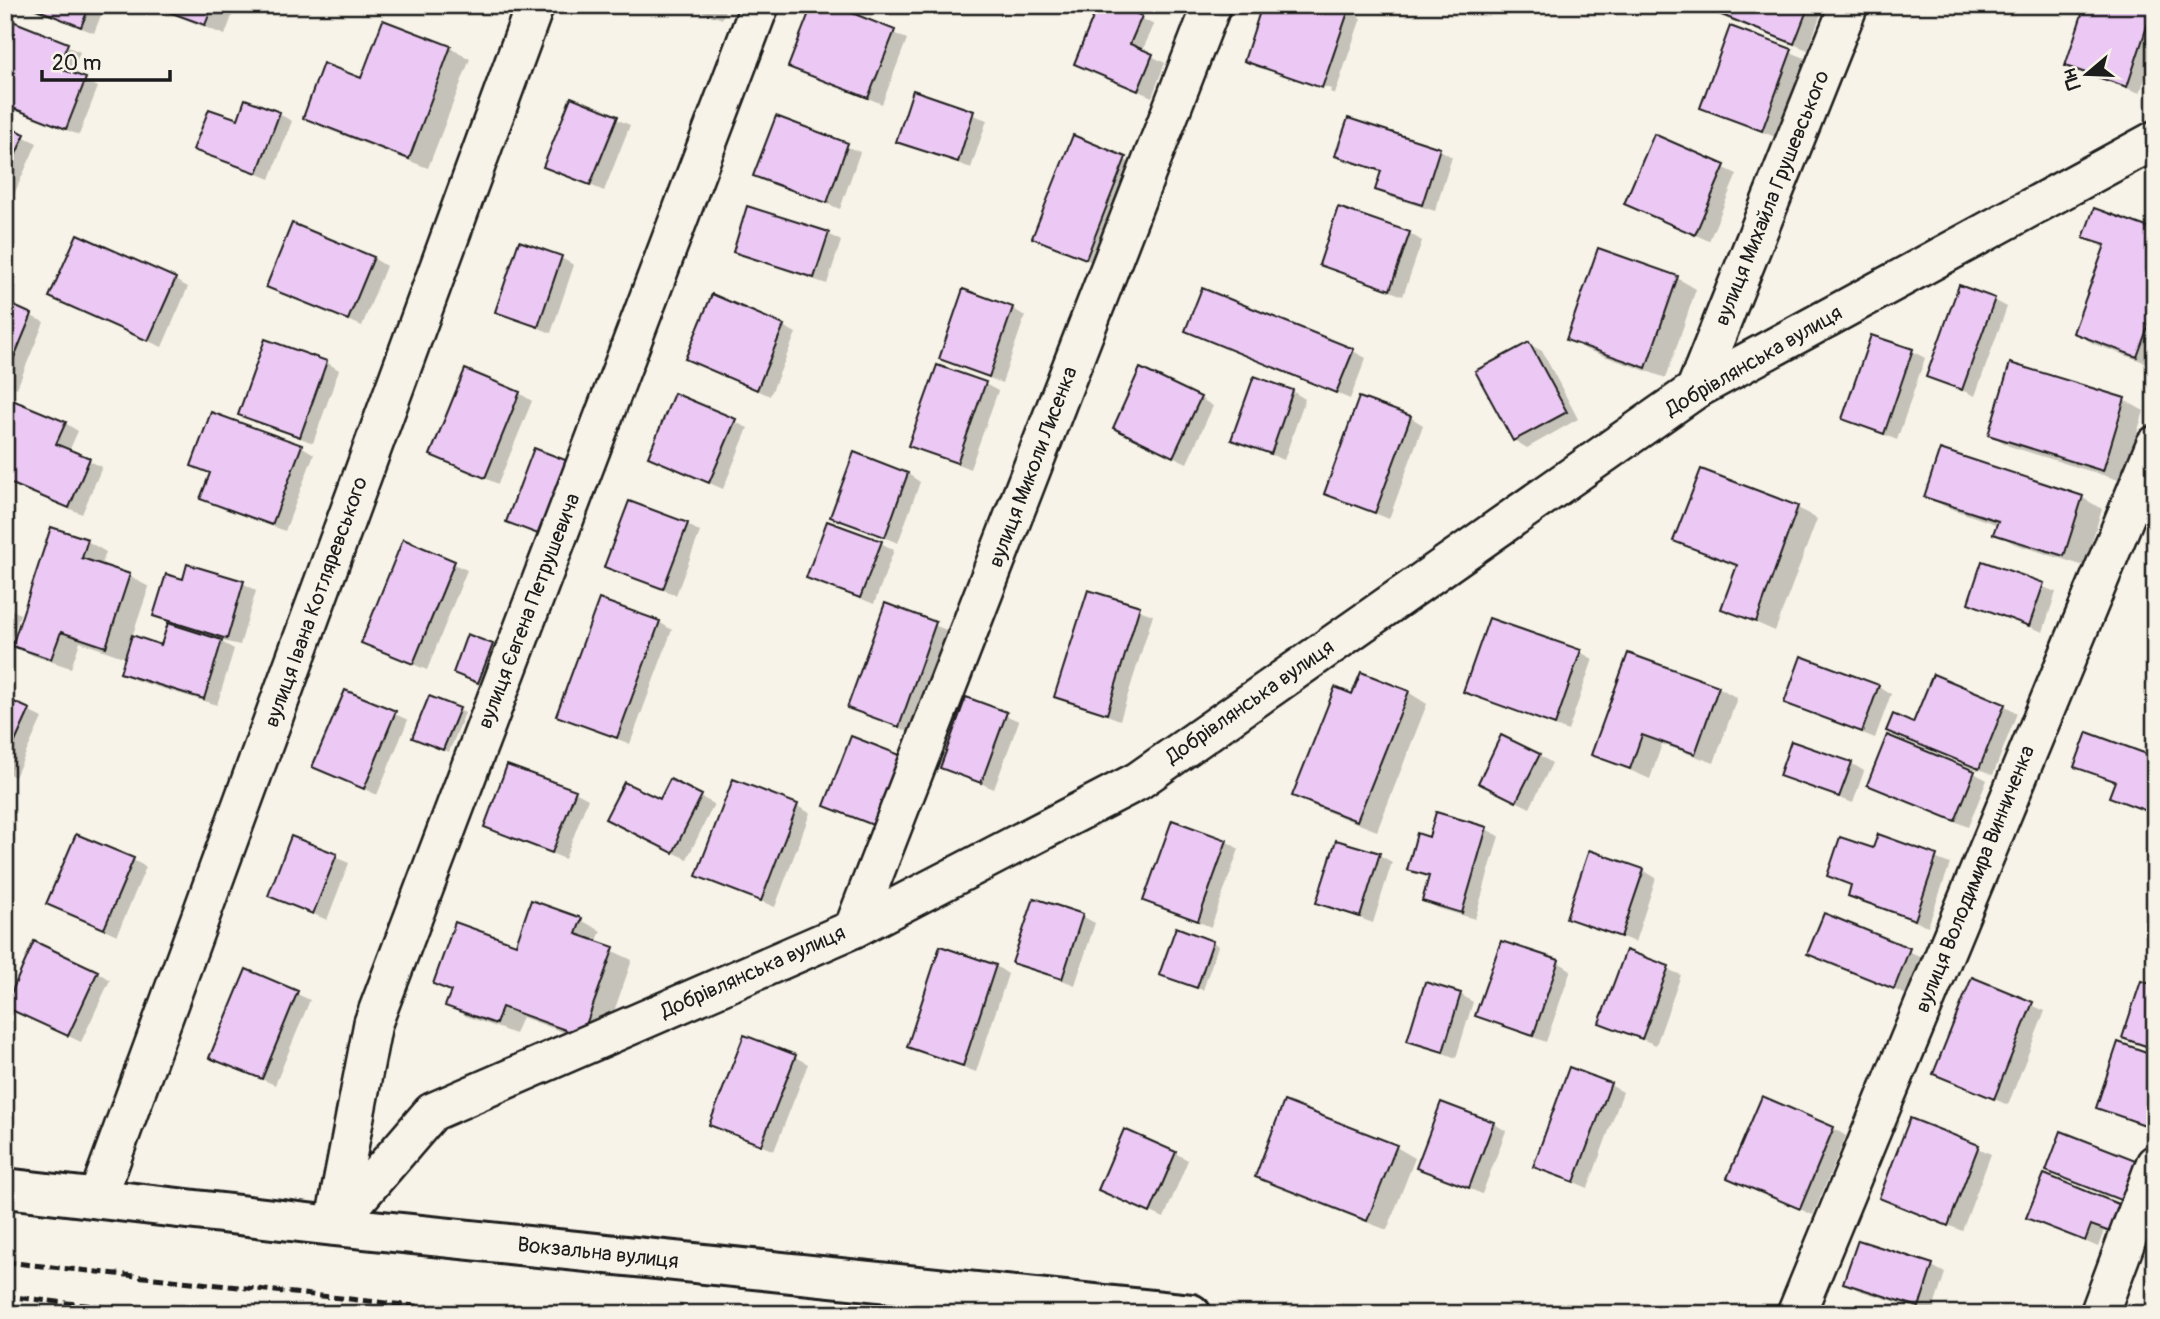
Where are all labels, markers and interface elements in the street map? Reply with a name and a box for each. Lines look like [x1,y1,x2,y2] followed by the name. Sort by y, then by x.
[42,38,170,82] scale bar
[2052,38,2122,108] north arrow
[52,50,101,77] text: 20 m
[2057,65,2087,93] text: Пн
[1708,66,1836,330] street label: вулиця Михайла Грушевського
[1660,299,1847,423] street label: Добрівлянська вулиця
[982,363,1084,571] street label: вулиця Миколи Лисенка
[258,473,374,731] street label: вулиця Івана Котляревського
[472,489,586,733] street label: вулиця Євгена Петрушевича
[1160,634,1339,771] street label: Добрівлянська вулиця
[1909,741,2041,1017] street label: вулиця Володимира Винниченка
[655,919,850,1025] street label: Добрівлянська вулиця
[516,1231,680,1275] street label: Вокзальна вулиця

